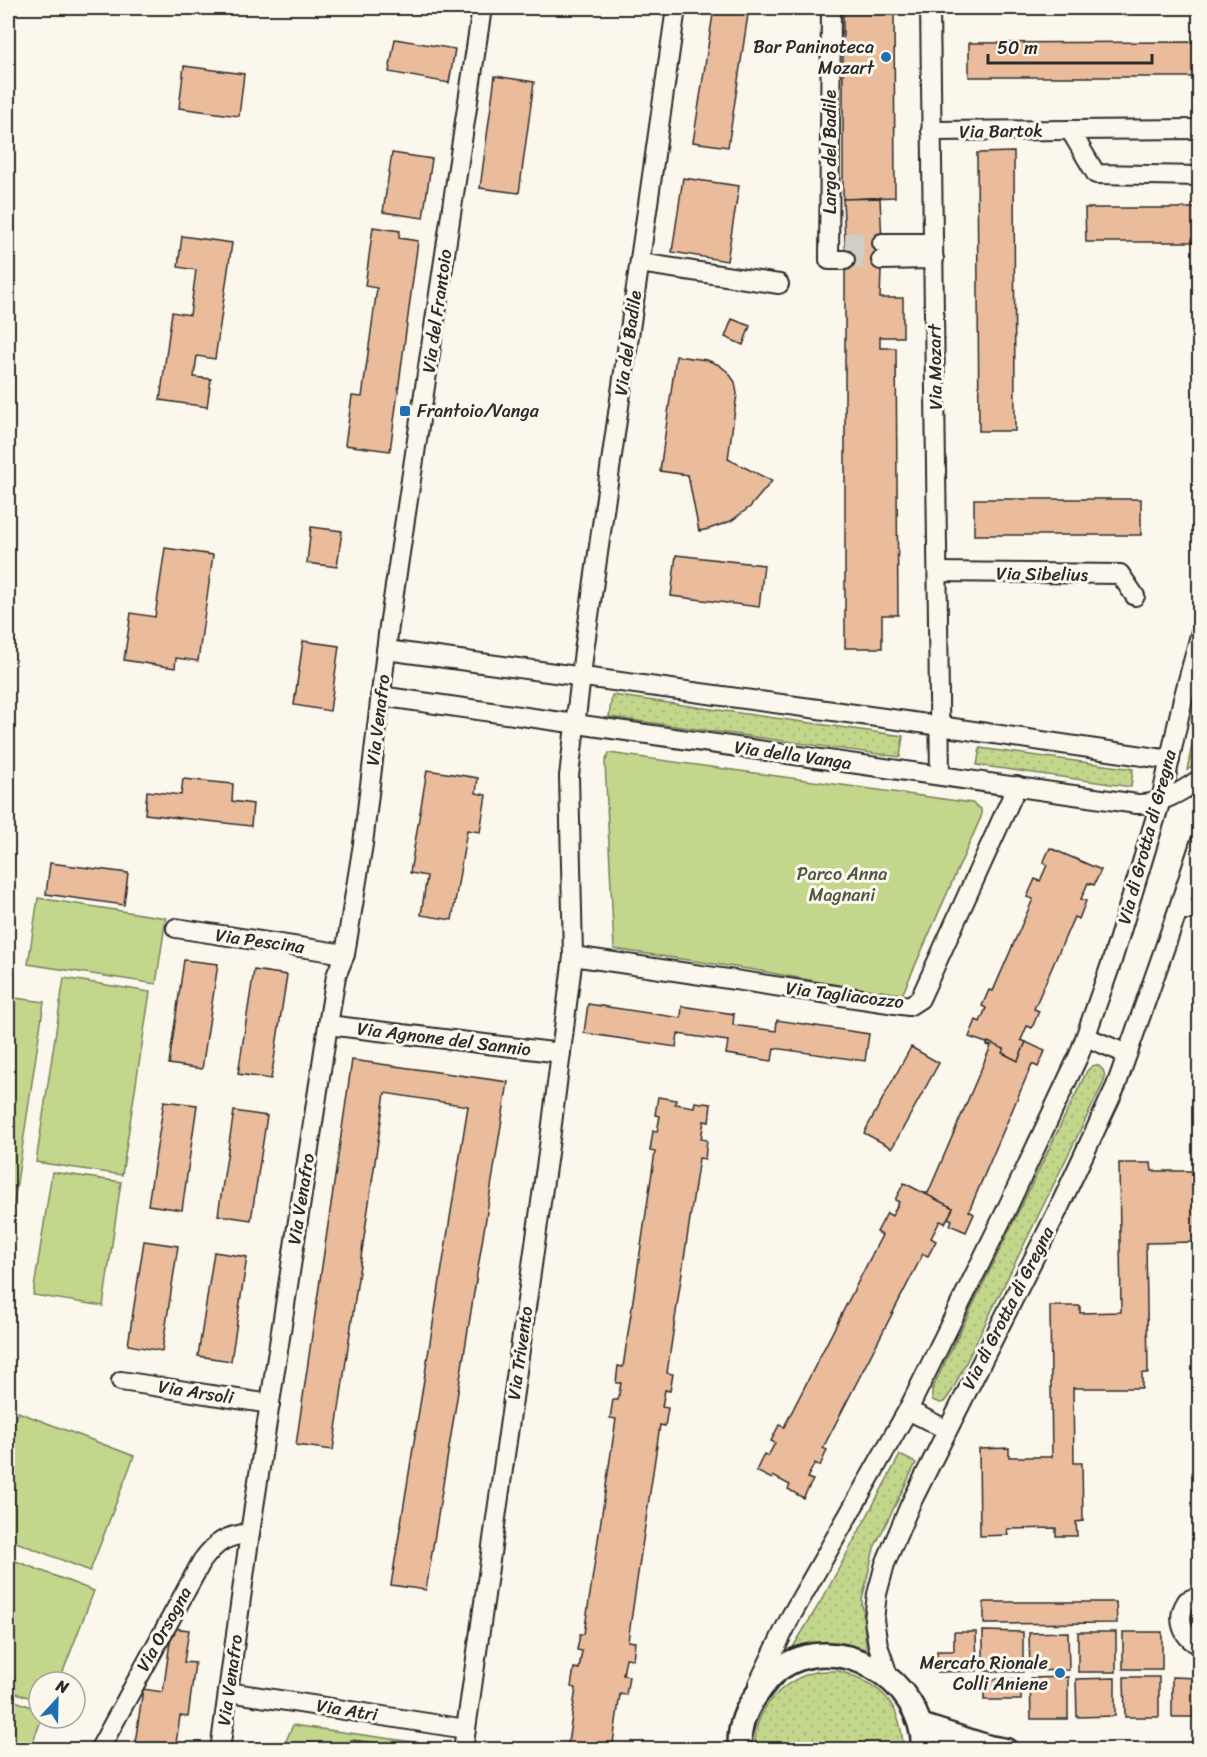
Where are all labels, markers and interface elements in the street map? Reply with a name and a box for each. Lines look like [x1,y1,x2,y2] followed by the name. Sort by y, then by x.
[988,27,1152,65] scale bar
[753,31,875,84] place label: Bar Paninoteca Mozart
[997,32,1038,64] text: 50 m
[879,50,893,64] marker: Bar Paninoteca Mozart
[814,90,846,214] street label: Largo del Badile
[959,114,1043,148] street label: Via Bartok
[412,247,462,375] street label: Via del Frantoio
[605,288,651,398] street label: Via del Badile
[918,323,952,410] street label: Via Mozart
[417,395,540,427] place label: Frantoio/Vanga
[398,404,412,418] marker: Frantoio/Vanga
[996,557,1089,591] street label: Via Sibelius
[357,672,399,768] street label: Via Venafro
[732,731,854,779] street label: Via della Vanga
[1108,745,1186,928] street label: Via di Grotta di Gregna
[797,858,887,911] park label: Parco Anna Magnani
[213,919,308,963] street label: Via Pescina
[784,972,906,1018] street label: Via Tagliacozzo
[355,1012,533,1066] street label: Via Agnone del Sannio
[278,1151,324,1247] street label: Via Venafro
[953,1220,1063,1395] street label: Via di Grotta di Gregna
[498,1304,542,1402] street label: Via Trivento
[156,1370,237,1414] street label: Via Arsoli
[127,1580,201,1678] street label: Via Orsogna
[208,1632,252,1728] street label: Via Venafro
[920,1647,1048,1700] place label: Mercato Rionale Colli Aniene
[1053,1666,1067,1680] marker: Mercato Rionale Colli Aniene
[27,1670,87,1730] north arrow
[51,1671,74,1702] text: N
[314,1689,381,1731] street label: Via Atri

